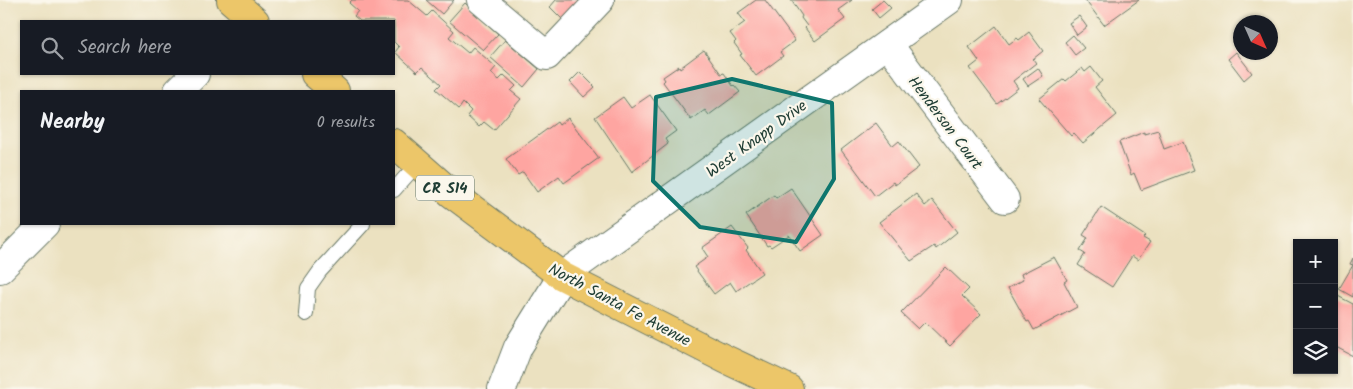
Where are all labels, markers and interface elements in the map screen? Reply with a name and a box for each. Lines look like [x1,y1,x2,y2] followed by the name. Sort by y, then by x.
[1233,15,1278,60] north arrow
[20,20,395,75] search box
[78,33,172,63] text: Search here
[38,34,66,62] icon: search
[901,71,989,176] street label: Henderson Court
[701,94,813,185] street label: West Knapp Drive
[40,106,105,139] text: Nearby
[317,110,375,135] text: 0 results
[416,176,474,200] road number: CR S14
[1293,239,1338,374] map controls
[1293,239,1338,284] button: +
[544,257,695,354] street label: North Santa Fe Avenue
[1293,284,1338,329] button: −
[1293,329,1338,374] button: layers

